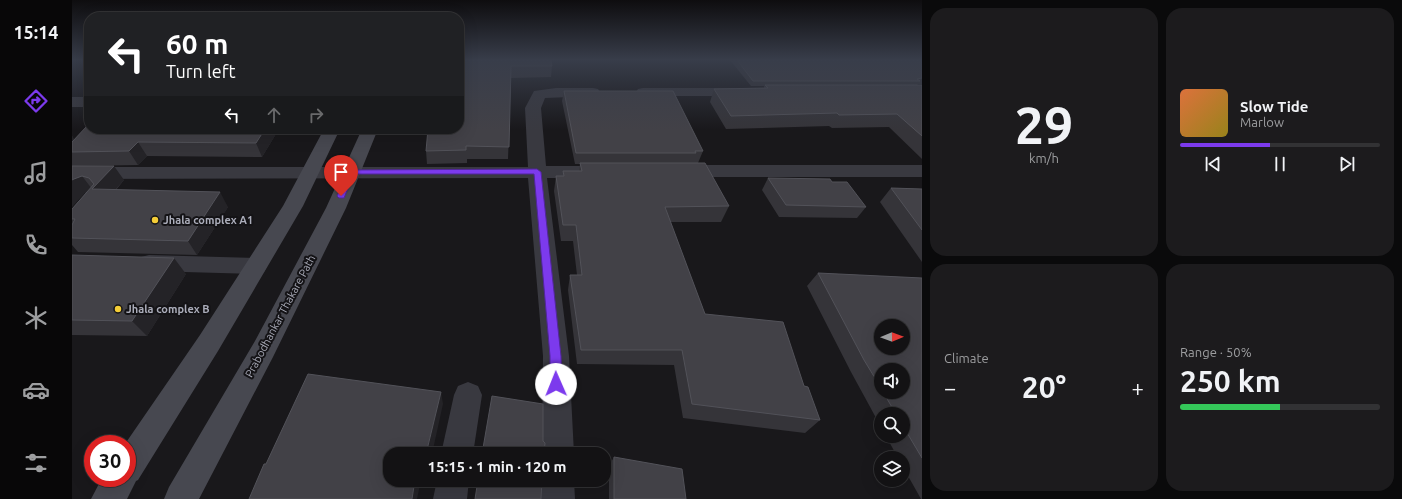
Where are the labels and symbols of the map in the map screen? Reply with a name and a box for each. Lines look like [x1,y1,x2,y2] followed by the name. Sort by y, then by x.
[324,155,358,196] pin
[163,214,253,226] place label: Jhala complex A1
[150,215,160,225] marker: Jhala complex A1
[243,253,317,379] street label: Prabodhankar Thakare Path
[126,303,210,315] place label: Jhala complex B
[113,304,123,314] marker: Jhala complex B
[874,319,910,355] north arrow
[535,363,577,405] position arrow
[84,435,136,487] speed limit sign: 30

